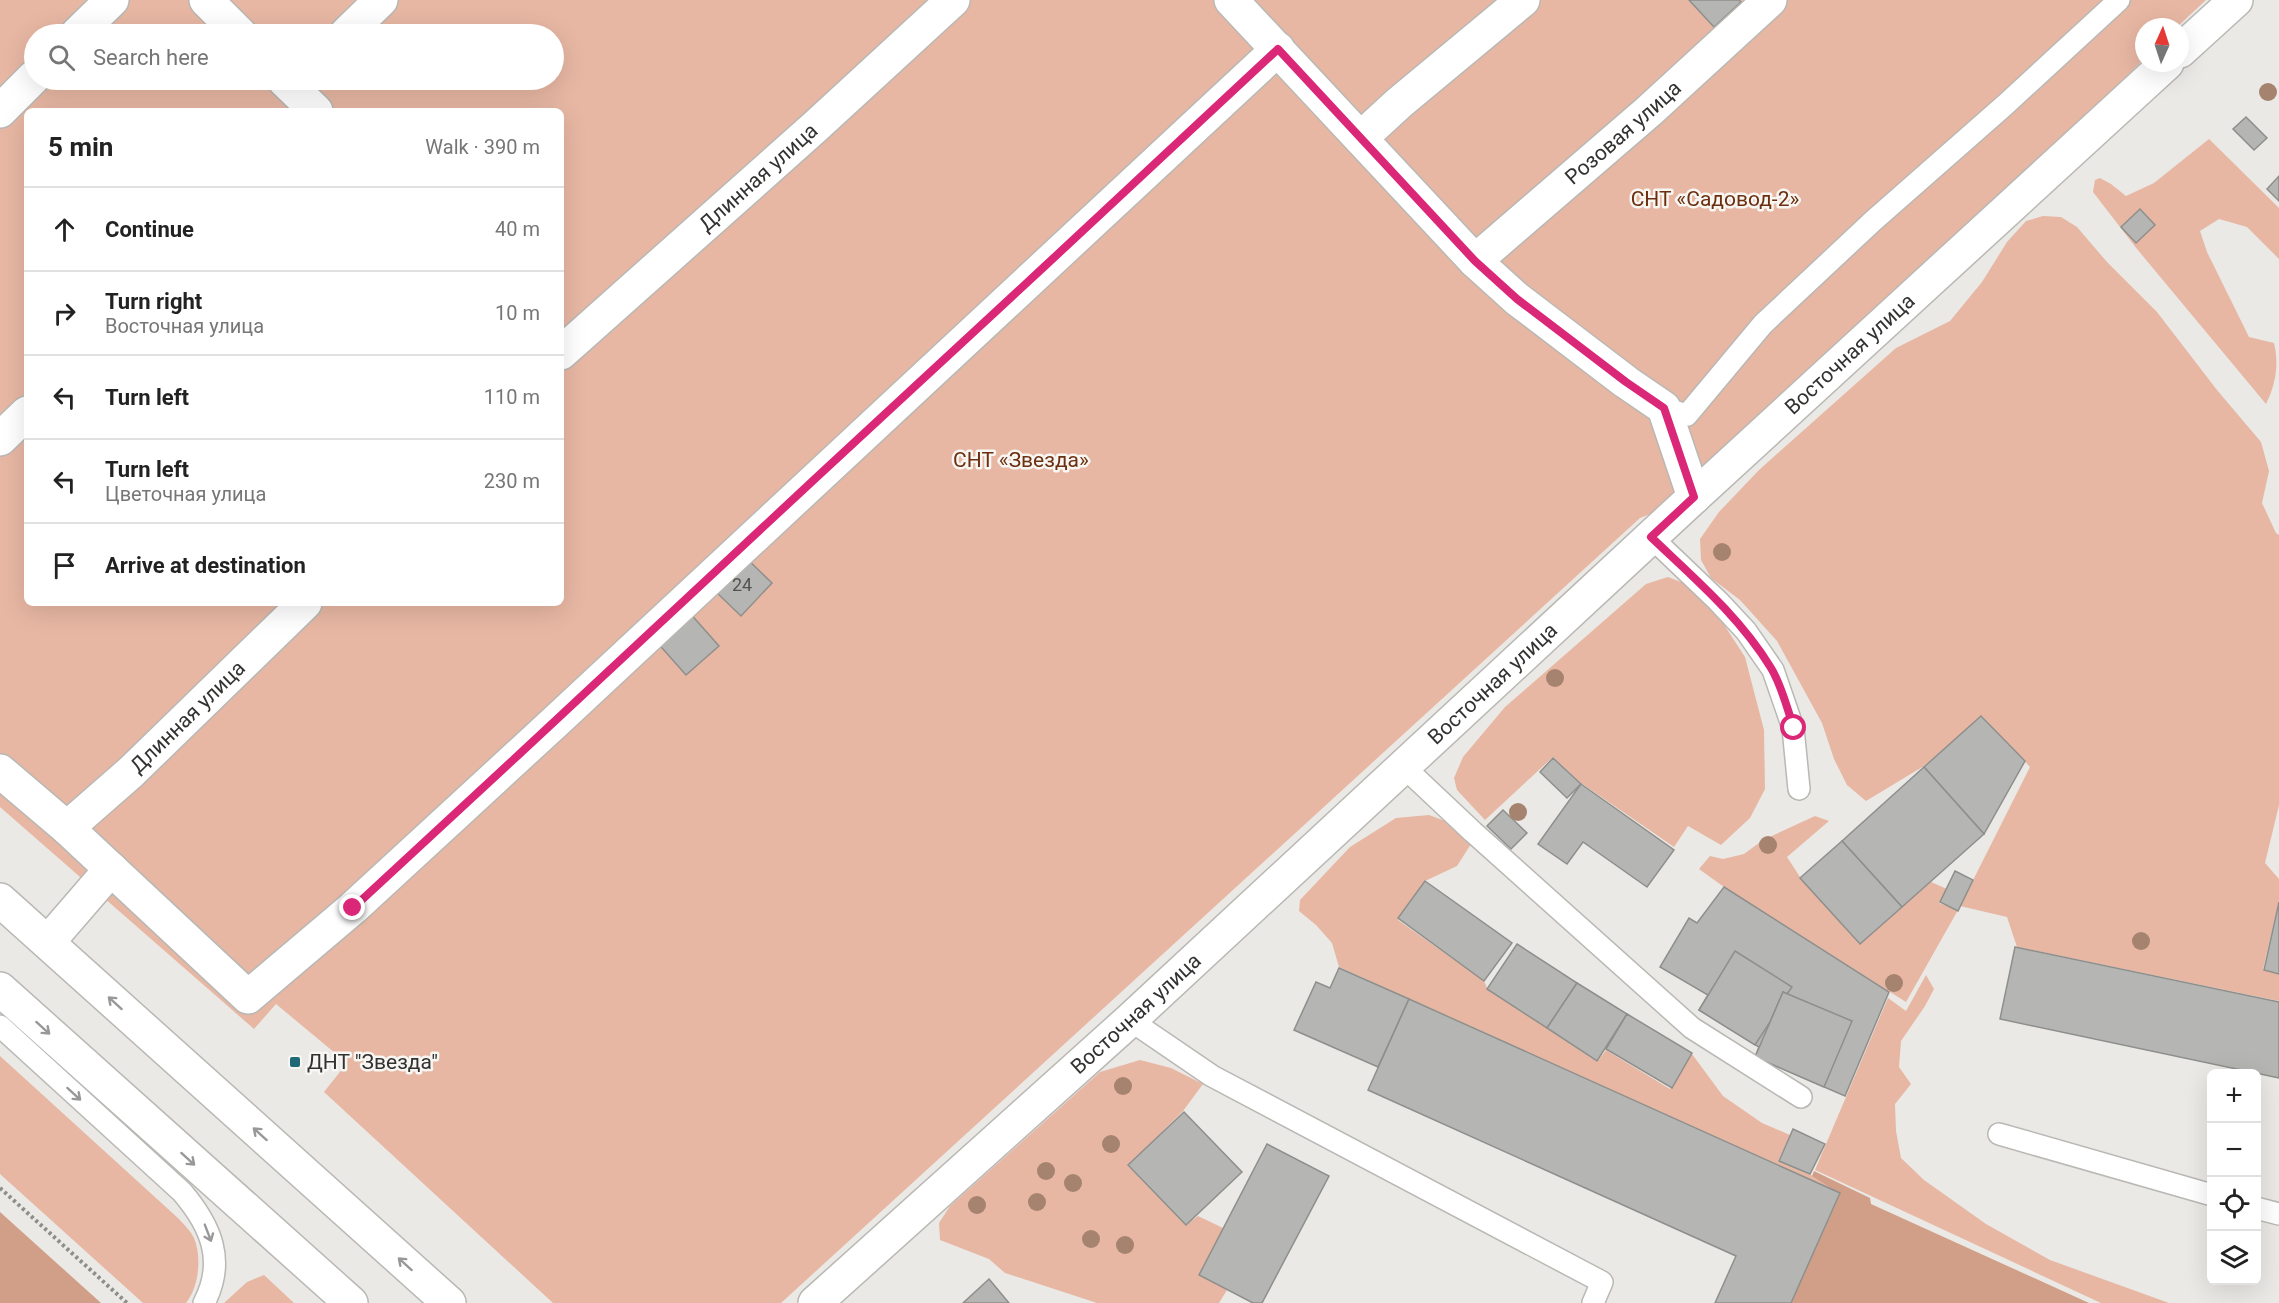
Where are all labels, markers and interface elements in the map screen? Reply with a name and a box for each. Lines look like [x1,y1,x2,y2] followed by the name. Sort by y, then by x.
[2135,18,2189,72] north arrow
[24,24,564,90] search box
[45,41,78,74] icon: search
[93,45,209,70] text: Search here
[1560,76,1686,190] street label: Розовая улица
[694,119,822,236] street label: Длинная улица
[48,132,113,162] text: 5 min
[425,135,540,159] text: Walk · 390 m
[1631,187,1799,211] park label: СНТ «Садовод-2»
[48,213,81,246] icon: ahead
[105,217,194,242] text: Continue
[495,217,540,241] text: 40 m
[105,289,202,314] text: Turn right
[1780,289,1919,419] street label: Восточная улица
[48,297,81,330] icon: right
[495,301,540,325] text: 10 m
[105,314,264,338] text: Восточная улица
[48,381,81,414] icon: left
[105,385,189,410] text: Turn left
[484,385,540,409] text: 110 m
[953,448,1089,472] park label: СНТ «Звезда»
[105,457,189,482] text: Turn left
[48,465,81,498] icon: left
[484,469,540,493] text: 230 m
[105,482,266,506] text: Цветочная улица
[48,549,81,582] icon: arrive
[105,553,306,578] text: Arrive at destination
[732,574,752,595] house number: 24
[1423,618,1562,749] street label: Восточная улица
[125,656,250,778] street label: Длинная улица
[1780,714,1806,740] route start
[339,894,365,920] route end
[1066,949,1206,1079] street label: Восточная улица
[108,996,123,1010] one-way arrow
[36,1021,51,1035] one-way arrow
[307,1050,438,1074] place label: ДНТ "Звезда"
[288,1055,302,1069] marker: ДНТ "Звезда"
[2207,1069,2261,1285] map controls
[2207,1069,2261,1123] button: +
[66,1087,81,1101] one-way arrow
[2207,1123,2261,1177] button: −
[253,1127,268,1141] one-way arrow
[180,1151,195,1165] one-way arrow
[2207,1177,2261,1231] button: locate
[204,1223,215,1241] one-way arrow
[2207,1231,2261,1285] button: layers
[398,1257,413,1271] one-way arrow

